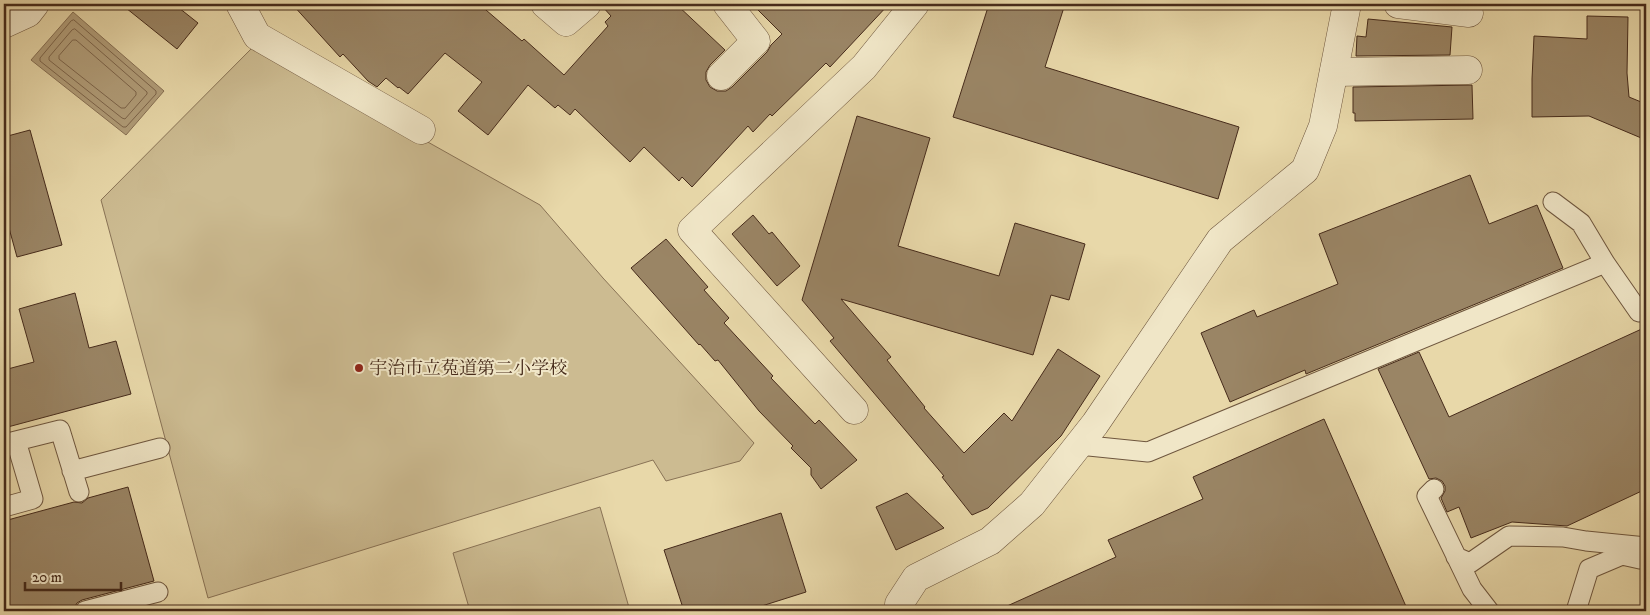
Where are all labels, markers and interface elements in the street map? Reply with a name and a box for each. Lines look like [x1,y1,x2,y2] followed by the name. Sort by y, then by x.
[369,358,567,380] place label: 宇治市立菟道第二小学校
[353,362,365,374] marker: 宇治市立菟道第二小学校
[25,560,121,592] scale bar
[32,568,62,587] text: 20 m

